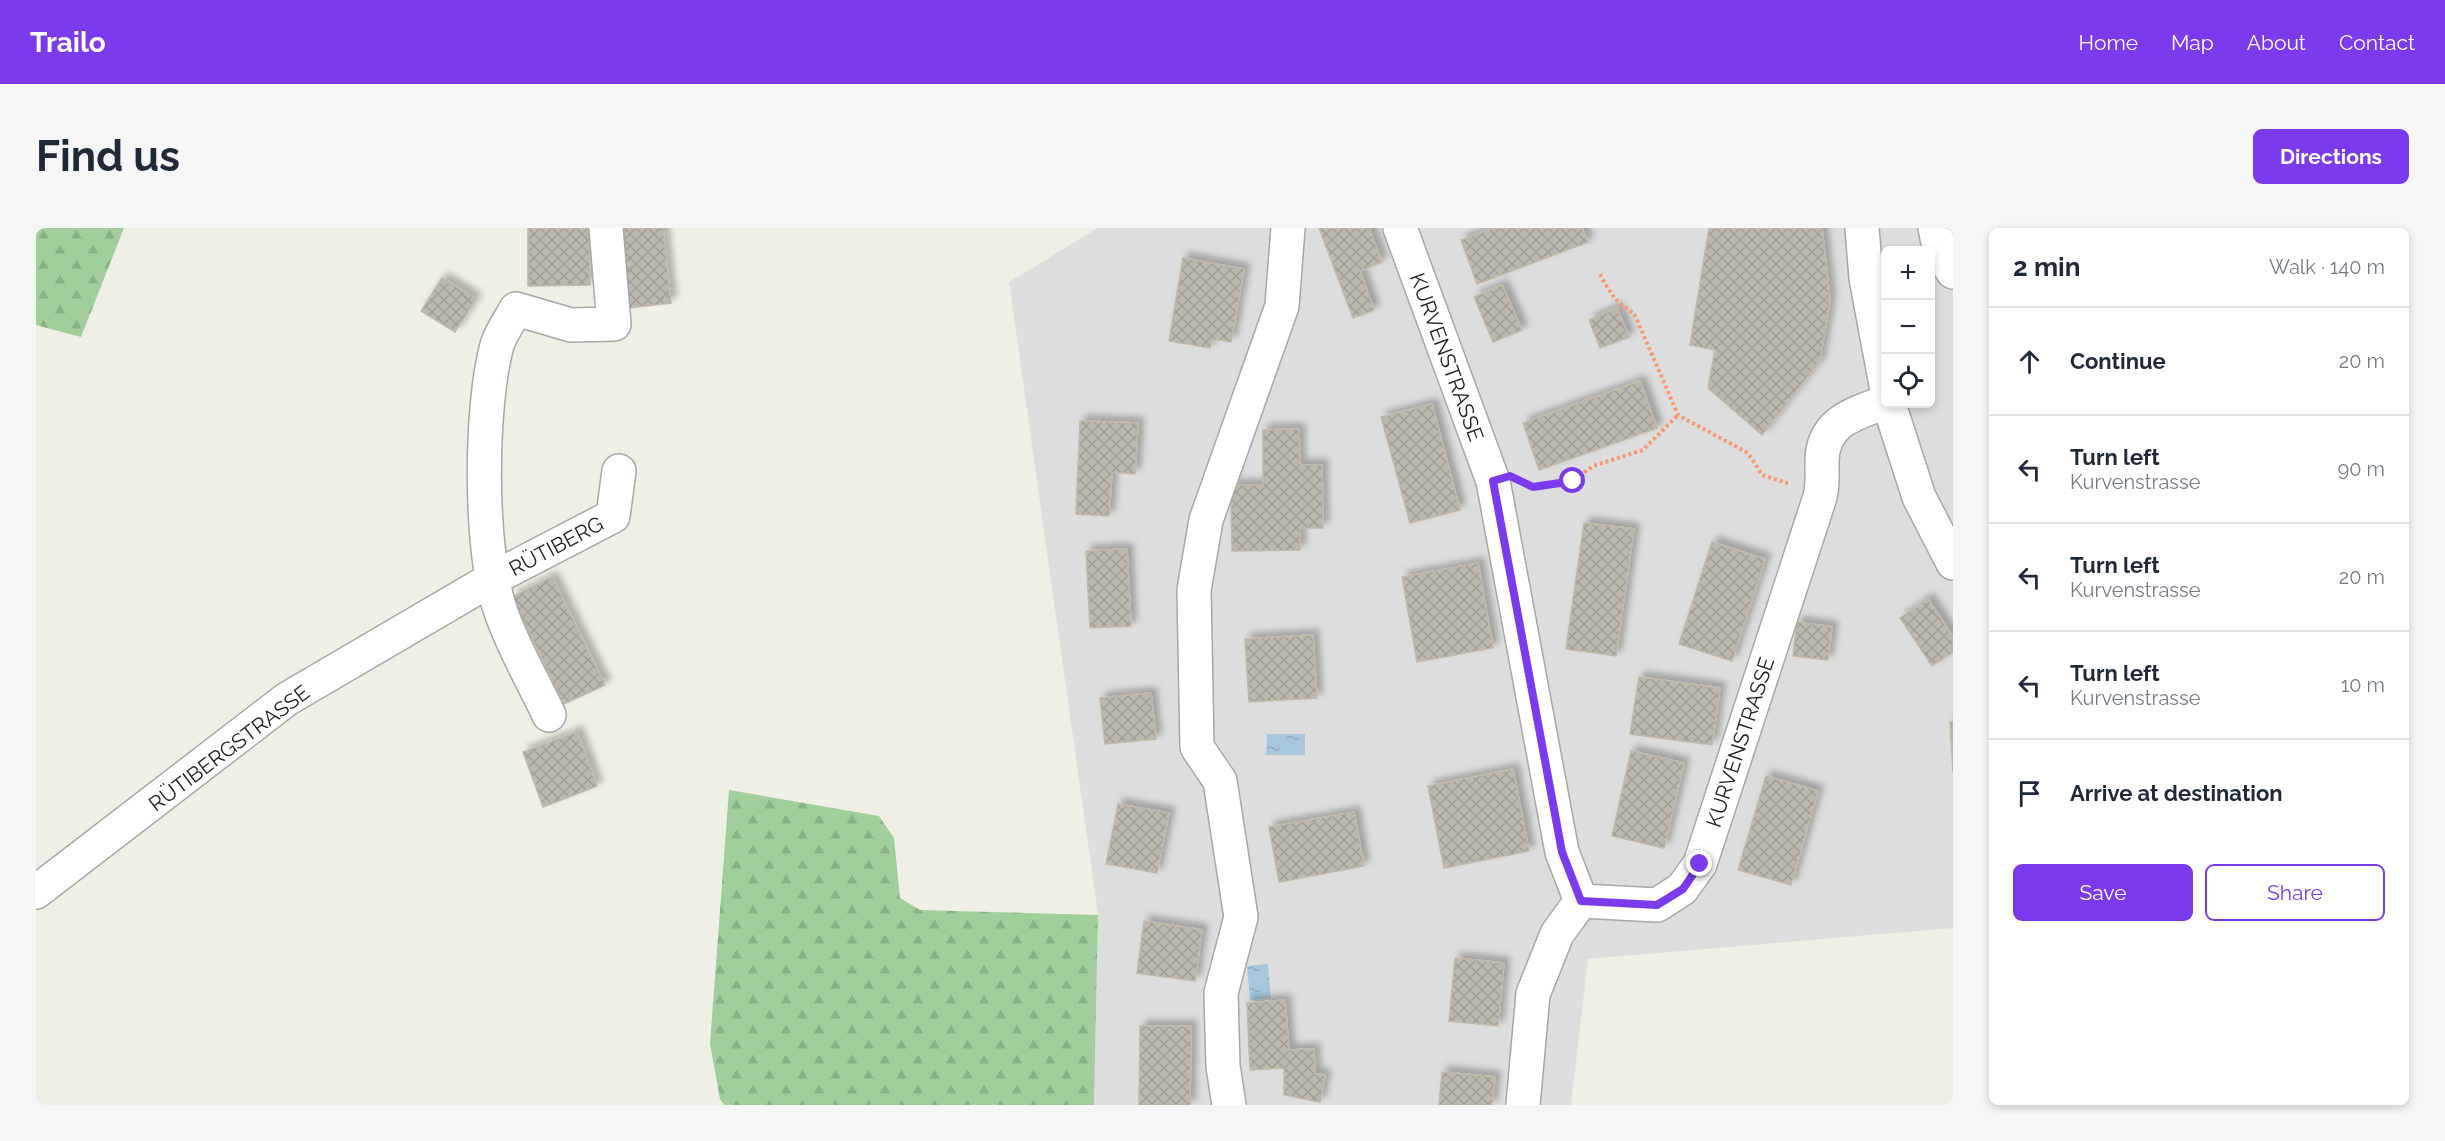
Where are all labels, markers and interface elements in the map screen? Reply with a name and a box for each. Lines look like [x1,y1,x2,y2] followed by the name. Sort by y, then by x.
[30,26,106,59] text: Trailo
[2079,30,2138,55] text: Home
[2171,30,2214,55] text: Map
[2247,30,2306,55] text: About
[2339,30,2415,55] text: Contact
[2253,129,2409,184] button: Directions
[36,132,180,181] text: Find us
[1881,246,1935,408] map controls
[1881,246,1935,300] button: +
[2013,252,2080,282] text: 2 min
[2269,255,2385,279] text: Walk · 140 m
[1405,269,1489,445] street label: KURVENSTRASSE
[1881,300,1935,354] button: −
[2013,345,2046,378] icon: ahead
[2070,348,2166,374] text: Continue
[2339,349,2385,373] text: 20 m
[1881,354,1935,408] button: locate
[2070,444,2160,470] text: Turn left
[2013,453,2046,486] icon: left
[2338,457,2385,481] text: 90 m
[1559,467,1585,493] route start
[2070,470,2200,494] text: Kurvenstrasse
[505,511,607,581] street label: RÜTIBERG
[2070,552,2160,578] text: Turn left
[2013,561,2046,594] icon: left
[2339,565,2385,589] text: 20 m
[2070,578,2200,602] text: Kurvenstrasse
[1701,654,1779,830] street label: KURVENSTRASSE
[2070,660,2160,686] text: Turn left
[2013,669,2046,702] icon: left
[2341,673,2385,697] text: 10 m
[144,679,314,817] street label: RÜTIBERGSTRASSE
[2070,686,2200,710] text: Kurvenstrasse
[2013,777,2046,810] icon: arrive
[2070,780,2283,806] text: Arrive at destination
[1686,850,1712,876] route end
[2013,864,2193,921] button: Save
[2205,864,2385,921] button: Share

